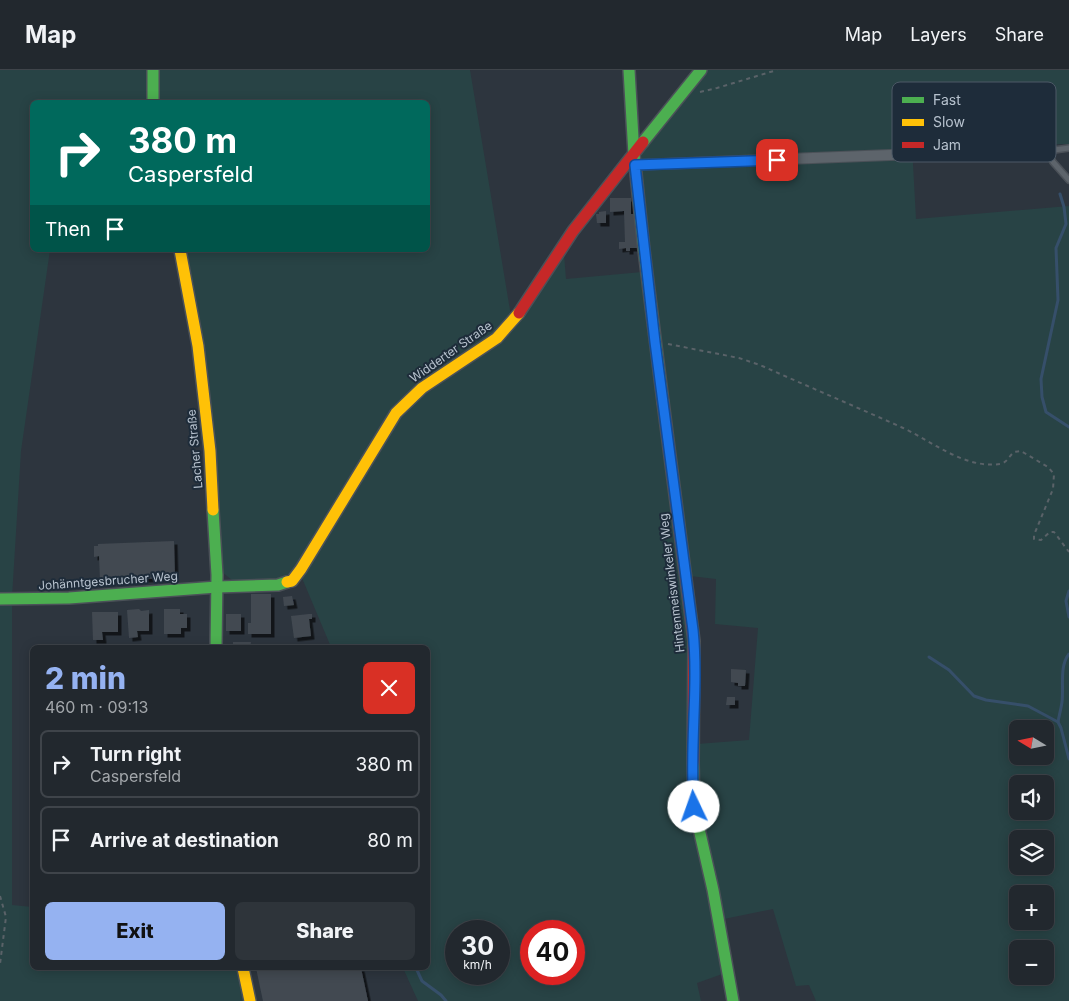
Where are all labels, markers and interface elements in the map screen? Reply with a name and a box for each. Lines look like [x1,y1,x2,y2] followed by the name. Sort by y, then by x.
[25,20,76,49] text: Map
[845,24,882,45] text: Map
[910,24,967,45] text: Layers
[995,24,1044,45] text: Share
[892,82,1056,162] legend
[933,91,961,108] text: Fast
[933,113,965,130] text: Slow
[128,119,237,161] text: 380 m
[45,120,110,185] icon: right
[933,136,961,153] text: Jam
[756,139,798,181] pin
[763,146,791,174] icon: arrive
[128,161,253,187] text: Caspersfeld
[101,215,129,243] icon: arrive
[45,218,91,241] text: Then
[407,318,495,386] street label: Widderter Straße
[184,409,205,489] street label: Lacher Straße
[656,513,687,653] street label: Hintenmeiswinkeler Weg
[38,568,178,593] street label: Johänntgesbrucher Weg
[45,660,126,696] text: 2 min
[363,662,415,714] button: close
[45,697,149,717] text: 460 m · 09:13
[1009,720,1054,765] north arrow
[1009,720,1054,985] map controls
[90,743,181,766] text: Turn right
[47,750,75,778] icon: right
[356,753,413,776] text: 380 m
[90,766,181,786] text: Caspersfeld
[1009,775,1054,820] button: sound
[667,780,719,832] position arrow
[47,826,75,854] icon: arrive
[90,829,279,852] text: Arrive at destination
[367,829,413,852] text: 80 m
[1009,830,1054,875] button: layers
[1009,885,1054,930] button: +
[45,902,225,960] button: Exit
[235,902,415,960] button: Share
[520,920,585,985] speed limit sign: 40
[461,931,494,961] text: 30
[1009,940,1054,985] button: −
[463,957,492,972] text: km/h

